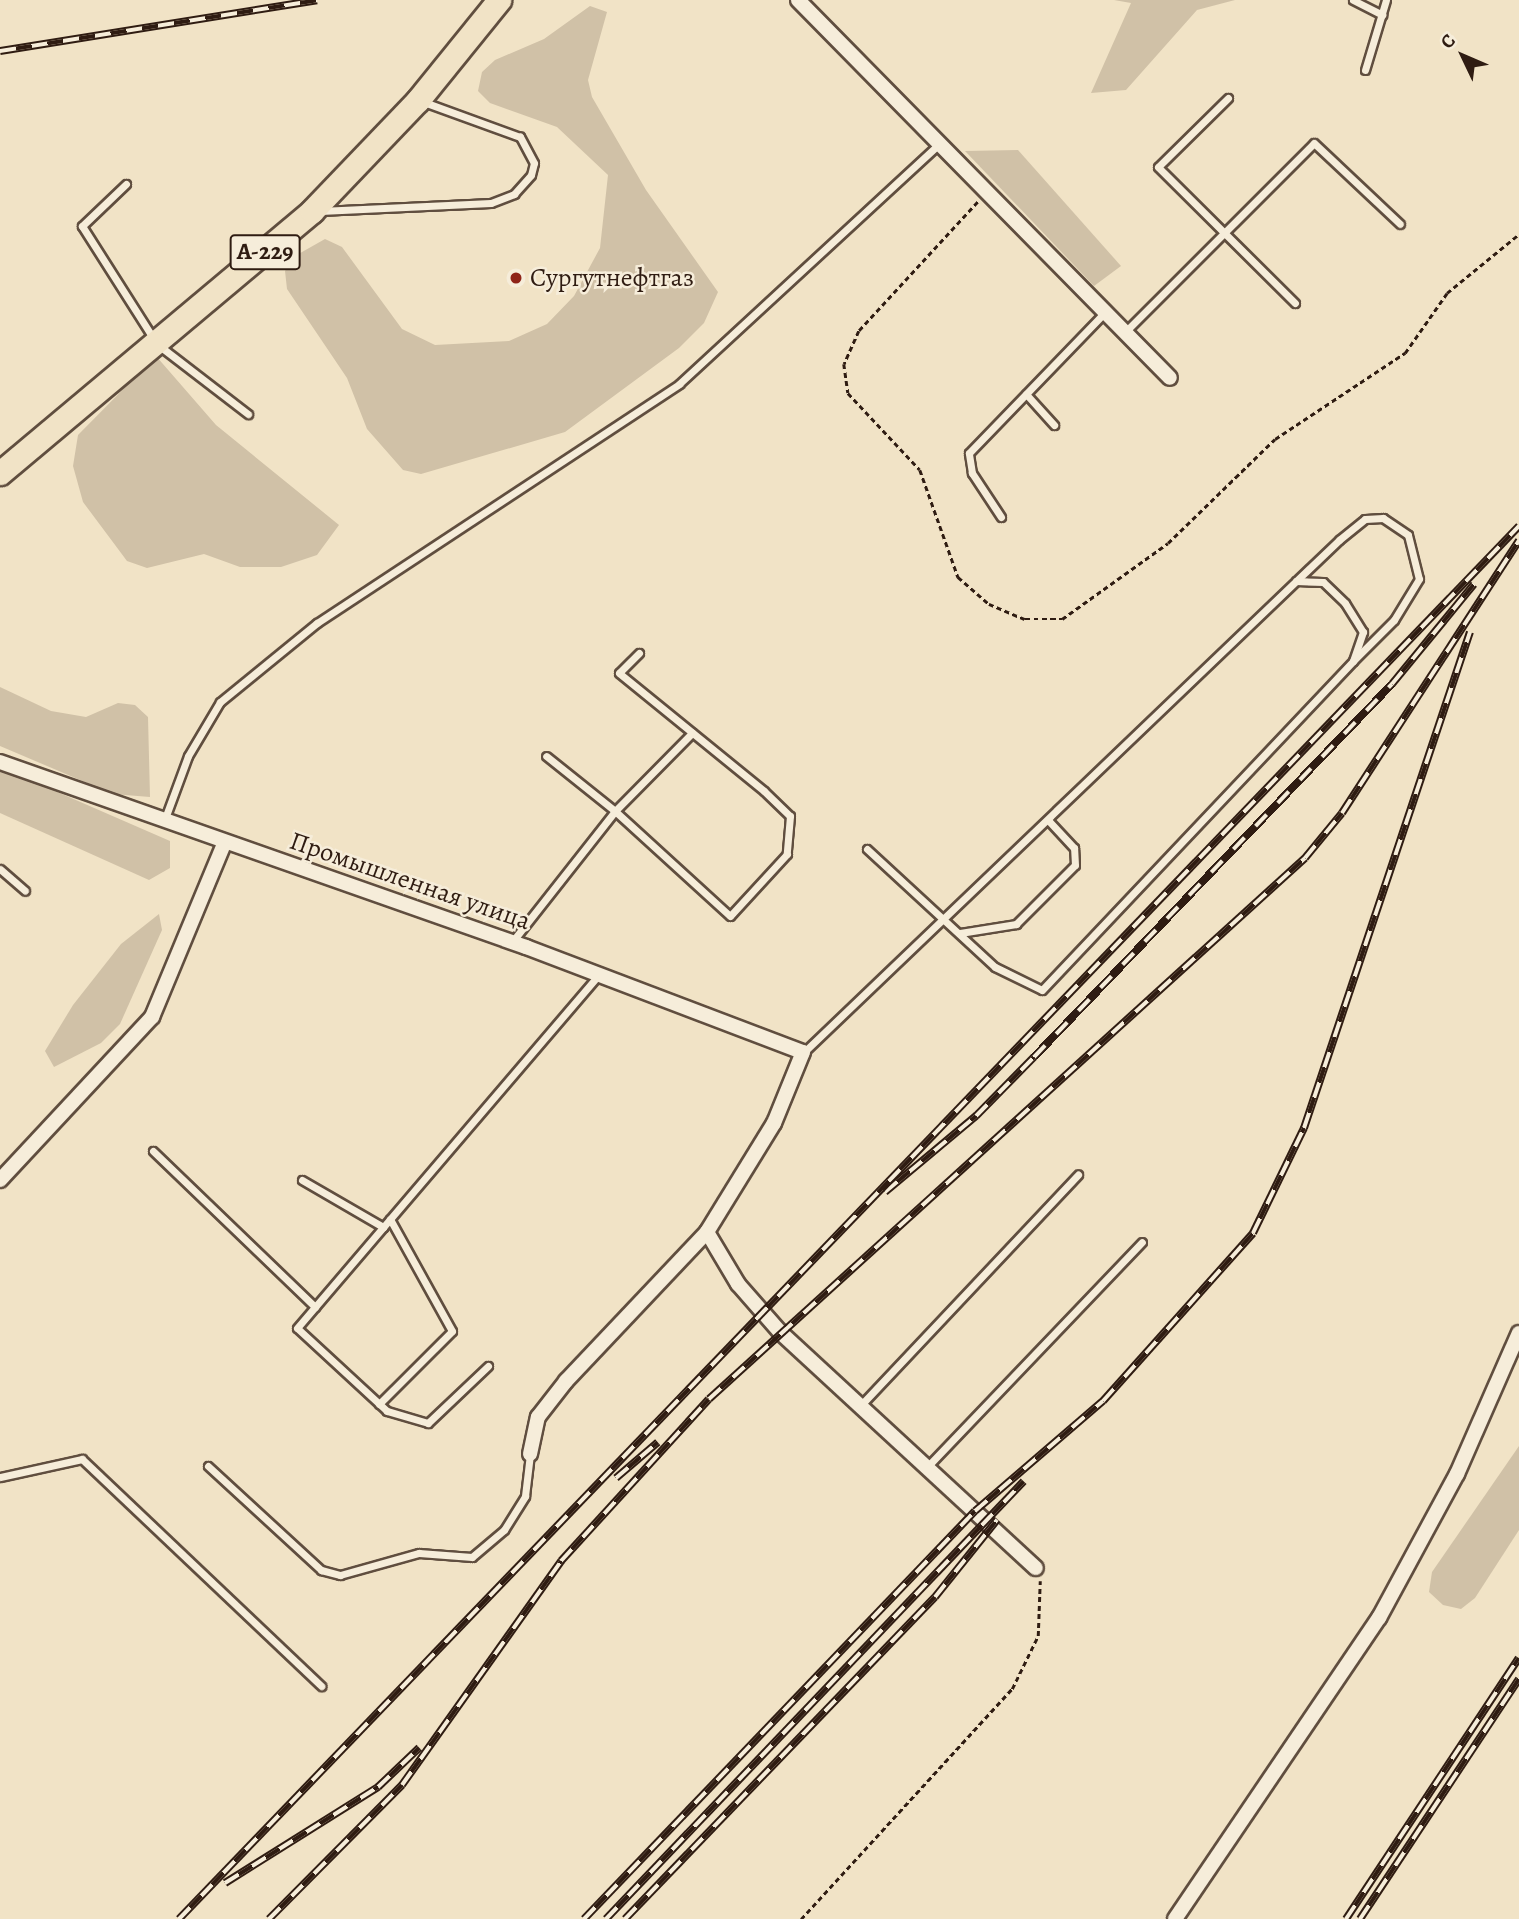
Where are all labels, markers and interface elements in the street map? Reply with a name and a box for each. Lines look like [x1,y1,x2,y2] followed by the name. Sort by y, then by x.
[1428,21,1498,91] north arrow
[1434,28,1461,55] text: С
[228,232,302,272] road number: А-229
[530,262,694,294] place label: Сургутнефтгаз
[508,270,524,286] marker: Сургутнефтгаз
[286,825,534,937] street label: Промышленная улица

